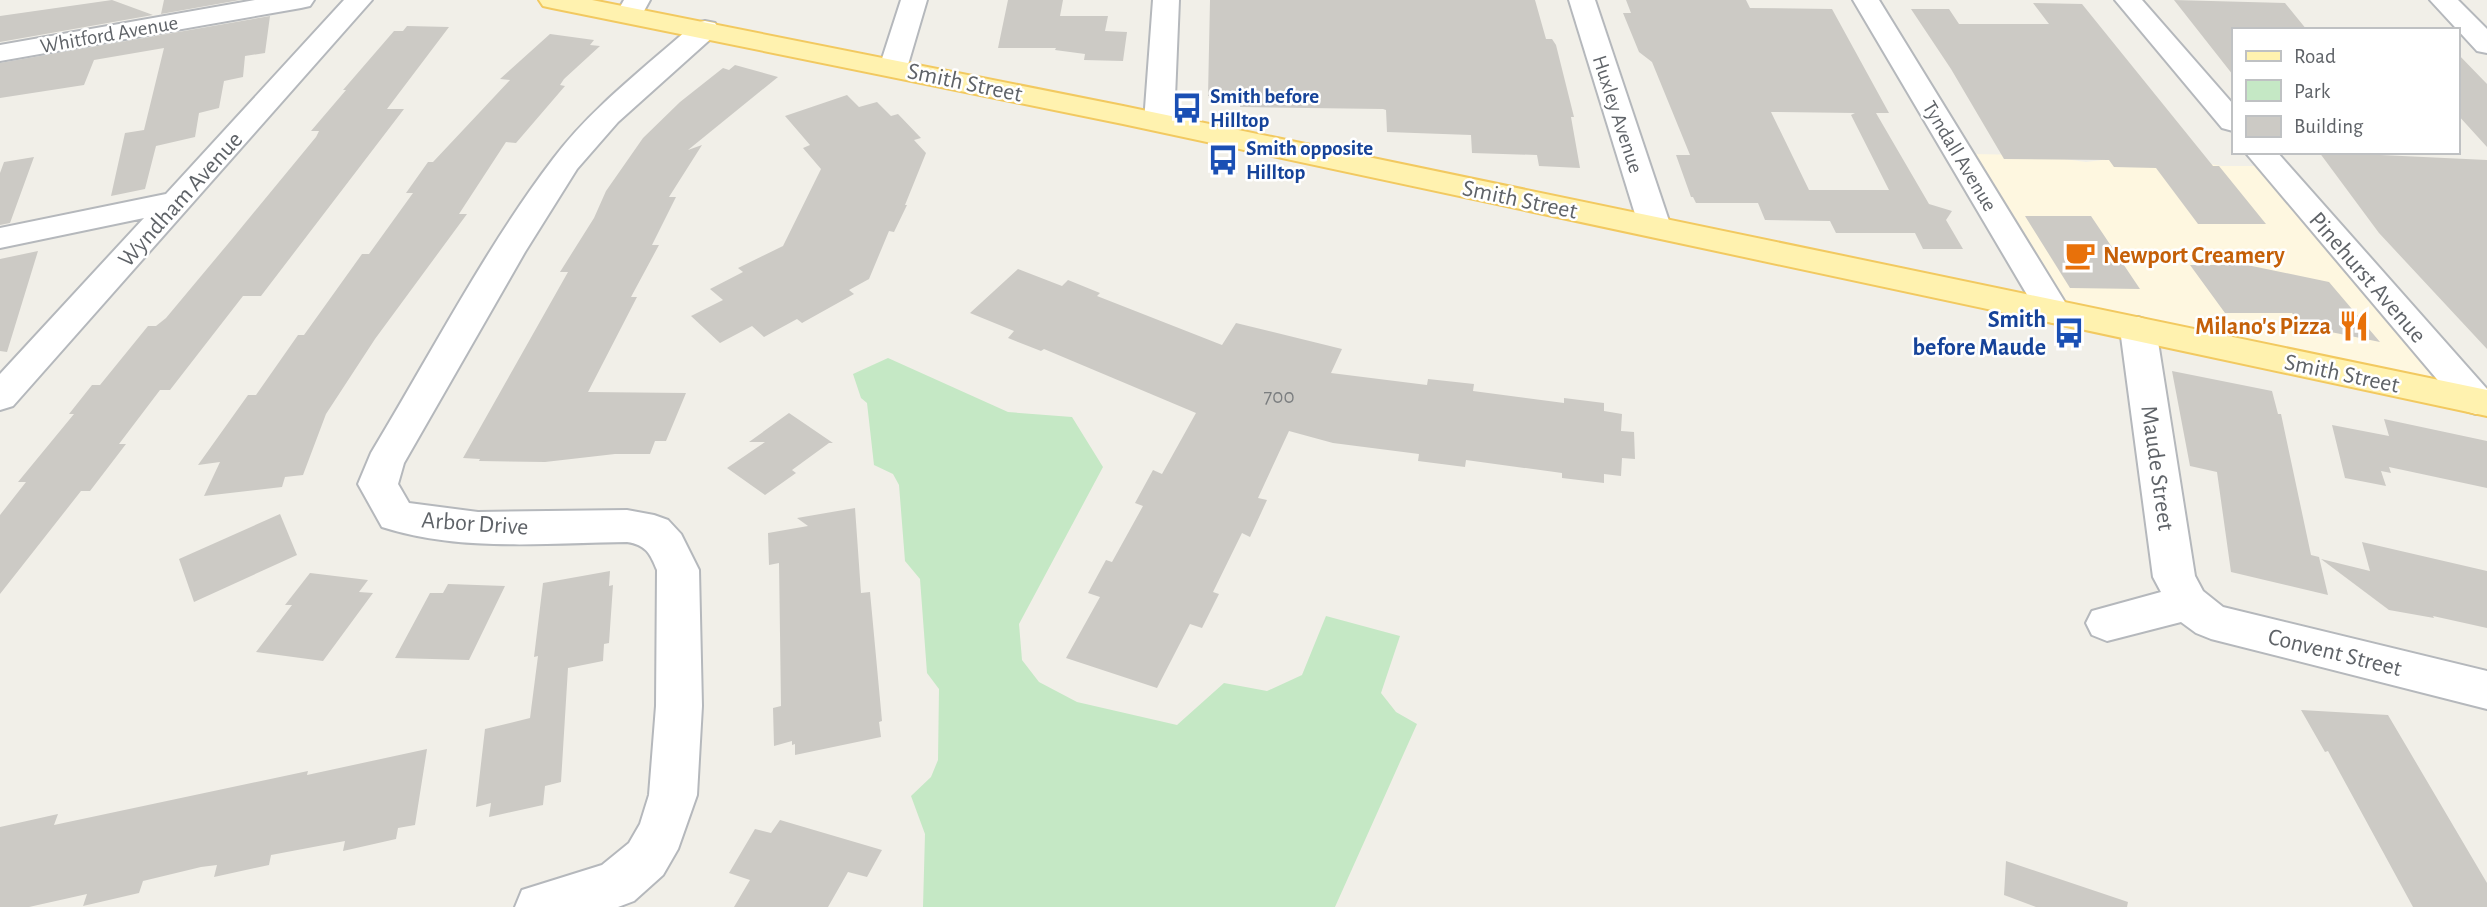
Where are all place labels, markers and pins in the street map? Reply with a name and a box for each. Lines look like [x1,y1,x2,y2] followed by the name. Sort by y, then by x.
[1210,86,1319,131] place label: Smith before Hilltop
[1170,91,1204,125] bus stop icon: Smith before Hilltop
[1246,138,1373,183] place label: Smith opposite Hilltop
[1206,143,1240,177] bus stop icon: Smith opposite Hilltop
[2063,238,2097,272] cafe icon: Newport Creamery
[2103,244,2285,268] place label: Newport Creamery
[1913,308,2046,360] place label: Smith before Maude
[2337,309,2371,343] restaurant icon: Milano's Pizza
[2195,315,2331,339] place label: Milano's Pizza
[2052,316,2086,350] bus stop icon: Smith before Maude

